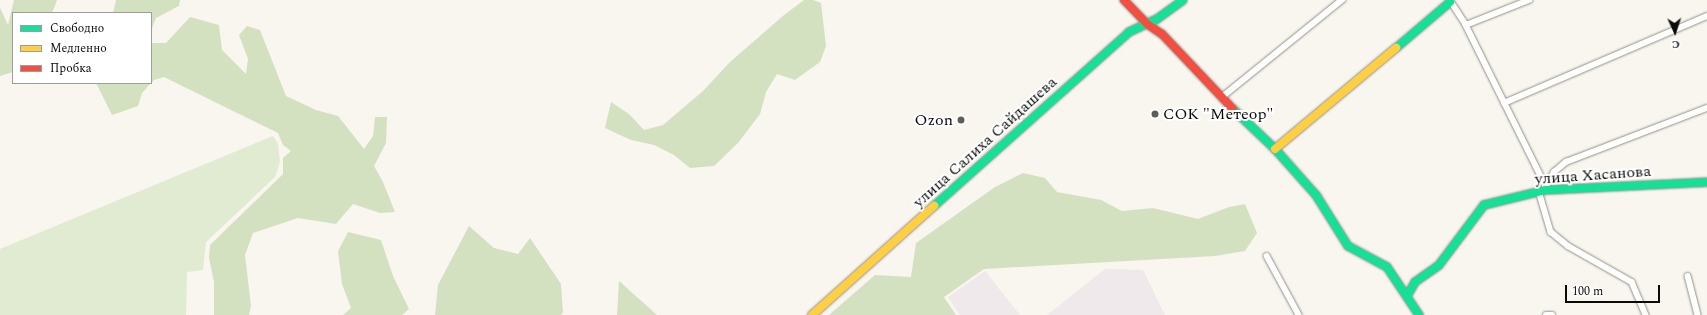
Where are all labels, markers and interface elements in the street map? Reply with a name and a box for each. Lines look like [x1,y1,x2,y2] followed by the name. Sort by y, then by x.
[12,12,152,84] legend
[1655,12,1695,52] north arrow
[50,19,104,38] text: Свободно
[1671,36,1680,53] text: С
[50,39,107,58] text: Медленно
[50,59,92,78] text: Пробка
[909,72,1061,212] street label: улица Салиха Сайдашева
[1163,104,1273,124] place label: СОК "Метеор"
[1150,109,1160,119] marker: СОК "Метеор"
[915,110,953,130] place label: Ozon
[956,115,966,125] marker: Ozon
[1534,161,1652,189] street label: улица Хасанова
[1567,277,1662,303] scale bar
[1572,282,1603,301] text: 100 m

